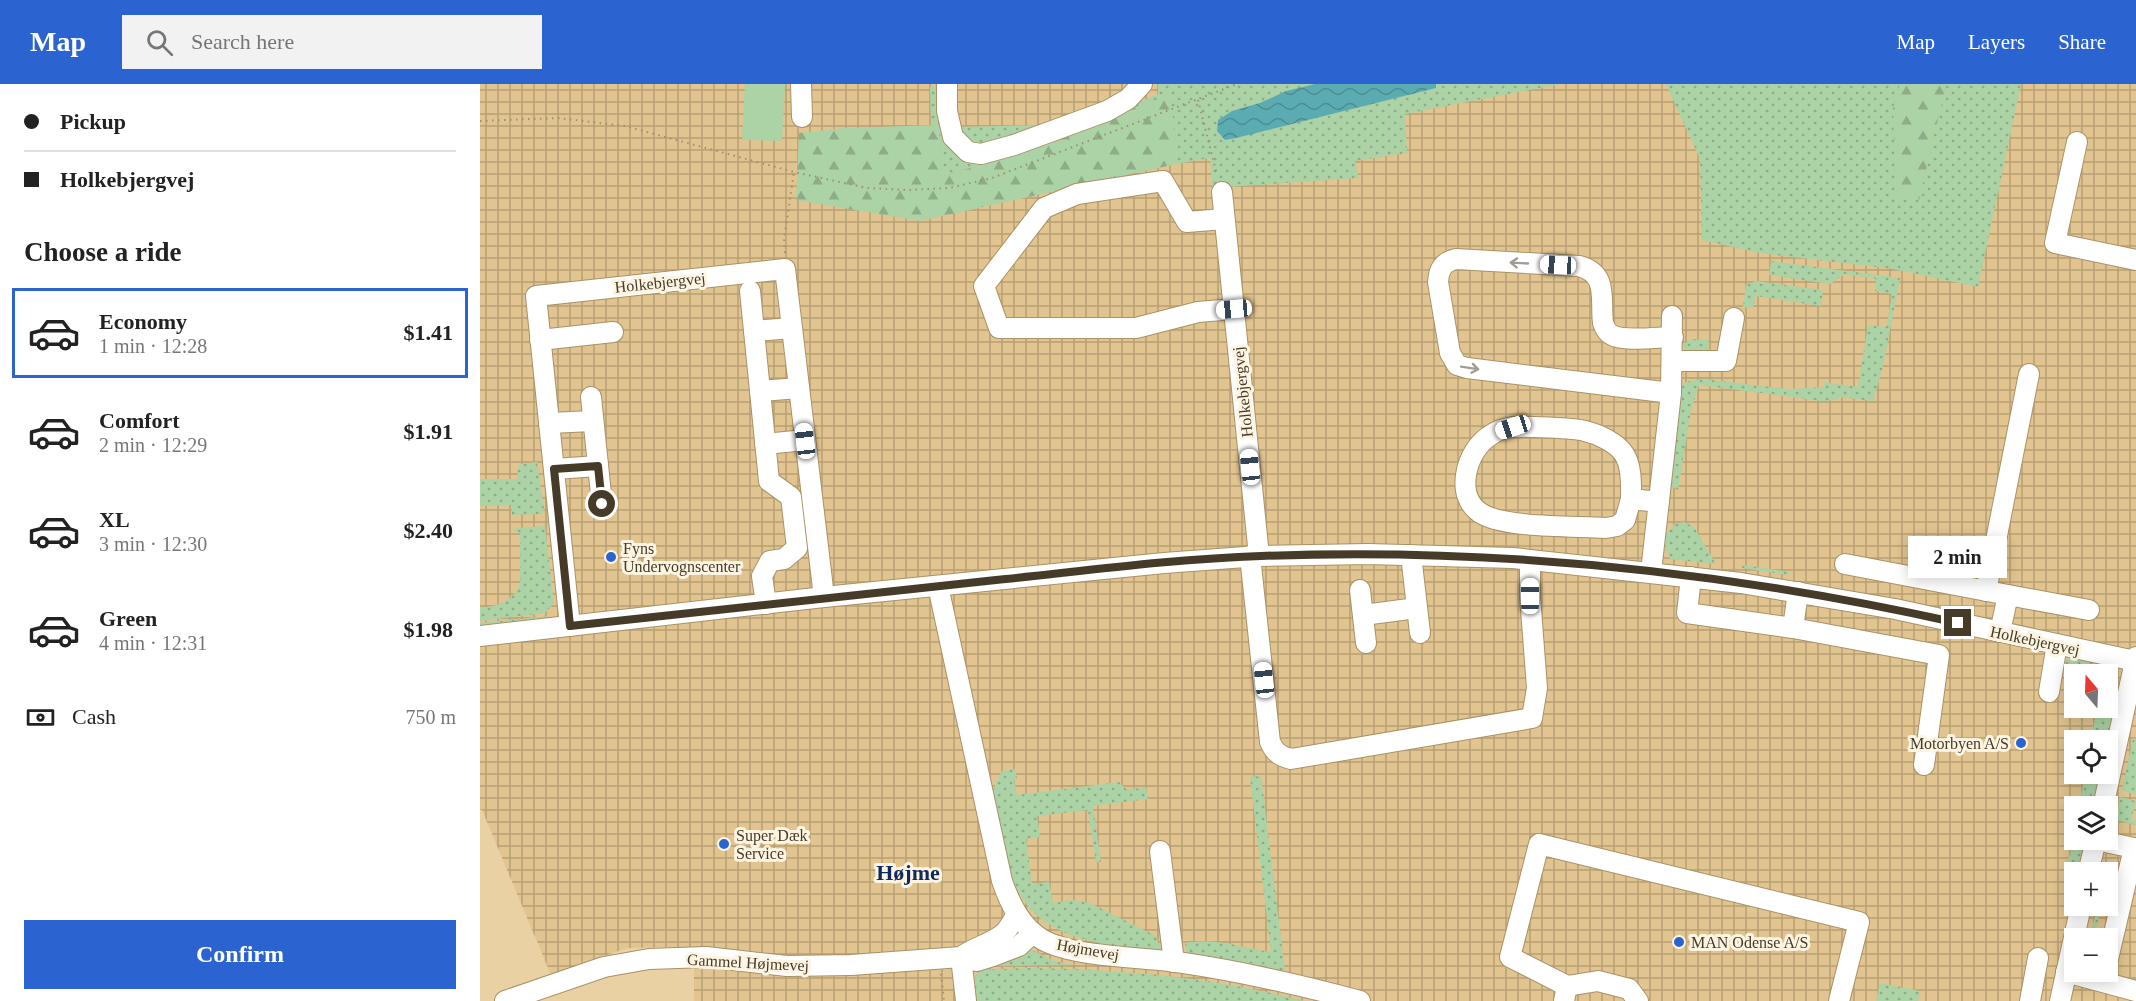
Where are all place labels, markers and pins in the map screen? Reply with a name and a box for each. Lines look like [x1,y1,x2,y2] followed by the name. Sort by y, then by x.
[623,540,741,576] place label: Fyns Undervognscenter
[604,550,618,564] marker: Fyns Undervognscenter
[1910,735,2009,753] place label: Motorbyen A/S
[2014,736,2028,750] marker: Motorbyen A/S
[736,827,808,862] place label: Super Dæk Service
[717,837,731,851] marker: Super Dæk Service
[1691,934,1808,951] place label: MAN Odense A/S
[1672,935,1686,949] marker: MAN Odense A/S

